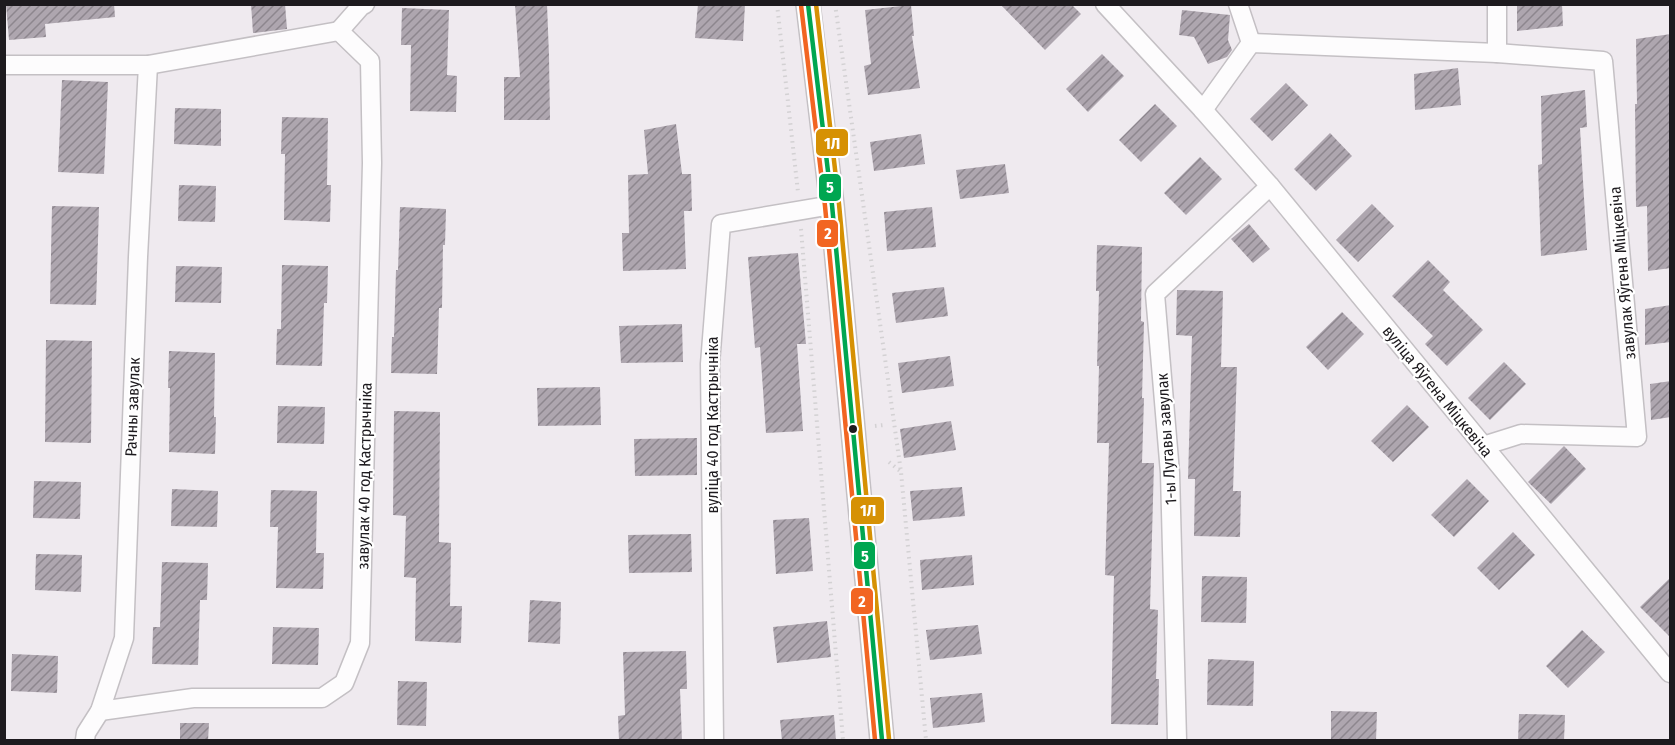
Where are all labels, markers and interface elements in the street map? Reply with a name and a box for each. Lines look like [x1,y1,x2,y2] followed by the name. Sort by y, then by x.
[815,128,849,157] line badge: 1Л
[824,134,840,153] text: 1Л
[818,173,842,202] line badge: 5
[826,178,834,197] text: 5
[1605,186,1640,360] street label: завулак Яўгена Міцкевіча
[816,219,839,248] line badge: 2
[823,224,832,243] text: 2
[1379,322,1497,461] street label: вуліца Яўгена Міцкевіча
[703,336,722,514] street label: вуліца 40 год Кастрычніка
[121,357,144,457] street label: Рачны завулак
[1152,372,1181,506] street label: 1-ы Лугавы завулак
[353,382,376,570] street label: завулак 40 год Кастрычніка
[847,423,859,435] unlabelled marker
[850,496,885,525] line badge: 1Л
[860,501,876,520] text: 1Л
[853,541,876,570] line badge: 5
[861,547,869,566] text: 5
[850,587,874,615] line badge: 2
[857,592,866,611] text: 2

